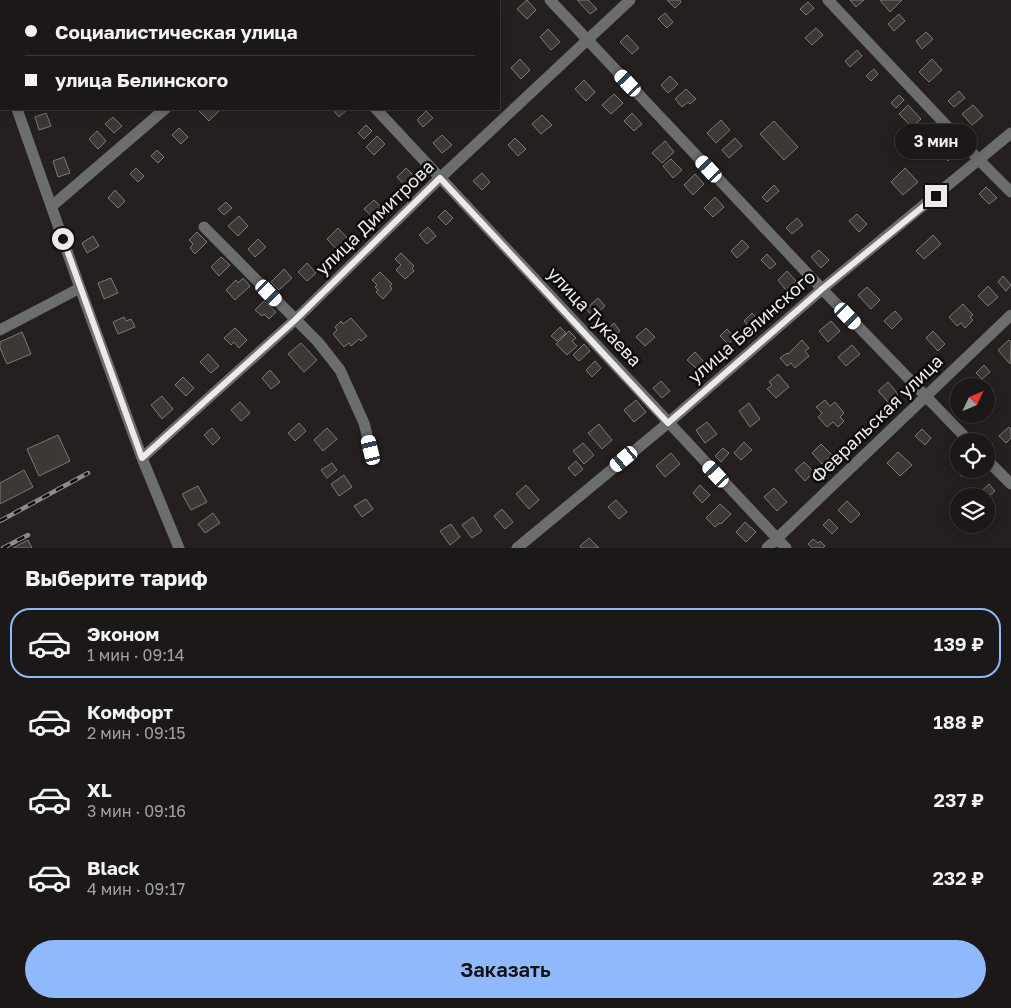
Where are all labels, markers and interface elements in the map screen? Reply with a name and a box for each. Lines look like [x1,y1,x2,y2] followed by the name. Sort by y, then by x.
[55,20,298,43] text: Социалистическая улица
[612,67,643,99] car
[55,68,228,91] text: улица Белинского
[895,124,977,158] callout: 3 мин
[914,131,958,151] text: 3 мин
[693,153,724,185] car
[310,155,438,279] street label: улица Димитрова
[925,185,947,207] route end
[52,228,74,250] route start
[543,262,646,371] street label: улица Тукаева
[683,265,819,388] street label: улица Белинского
[253,277,284,309] car
[832,300,863,332] car
[806,350,947,487] street label: Февральская улица
[950,378,995,422] north arrow
[950,378,995,533] map controls
[950,433,995,478] button: locate
[360,434,381,466] car
[607,444,640,474] car
[700,458,731,490] car
[950,488,995,533] button: layers
[25,564,208,591] text: Выберите тариф
[27,621,72,666] icon: car
[87,622,159,645] text: Эконом
[934,632,984,655] text: 139 ₽
[87,645,185,665] text: 1 мин · 09:14
[27,699,72,744] icon: car
[87,700,173,723] text: Комфорт
[933,710,984,733] text: 188 ₽
[87,723,186,743] text: 2 мин · 09:15
[27,777,72,822] icon: car
[87,778,112,801] text: XL
[934,788,984,811] text: 237 ₽
[87,801,186,821] text: 3 мин · 09:16
[27,855,72,900] icon: car
[87,856,140,879] text: Black
[932,866,984,889] text: 232 ₽
[87,879,185,899] text: 4 мин · 09:17
[25,940,986,998] button: Заказать

